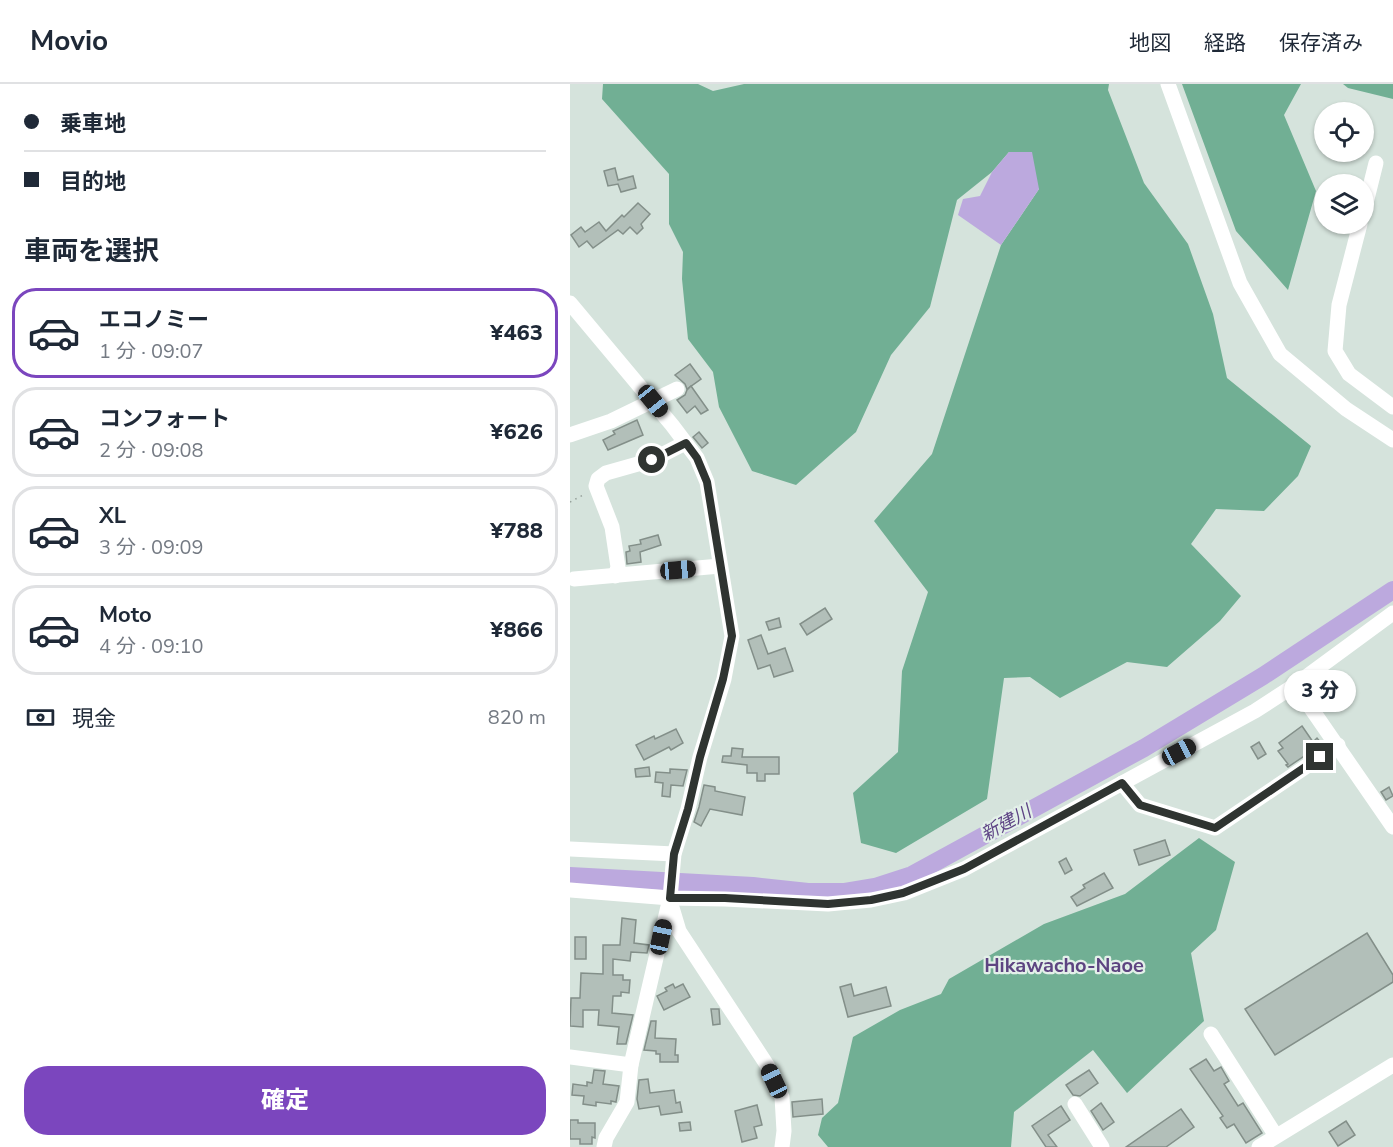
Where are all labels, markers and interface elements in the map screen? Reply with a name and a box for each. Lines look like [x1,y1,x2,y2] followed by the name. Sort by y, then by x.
[30,22,108,60] text: Movio
[1129,29,1171,57] text: 地図
[1204,29,1246,57] text: 経路
[1279,29,1363,57] text: 保存済み
[1314,102,1374,234] map controls
[1314,102,1374,162] button: locate
[60,109,126,139] text: 乗車地
[60,167,126,197] text: 目的地
[1314,174,1374,234] button: layers
[24,233,159,270] text: 車両を選択
[99,305,209,335] text: エコノミー
[27,306,81,360] icon: car
[490,318,543,348] text: ¥463
[99,338,204,365] text: 1 分 · 09:07
[635,381,671,421] car
[99,404,230,434] text: コンフォート
[27,405,81,459] icon: car
[490,417,543,447] text: ¥626
[99,437,204,464] text: 2 分 · 09:08
[638,446,665,473] route start
[99,501,126,531] text: XL
[27,504,81,558] icon: car
[490,516,543,546] text: ¥788
[99,534,204,561] text: 3 分 · 09:09
[659,559,697,581] car
[99,600,152,630] text: Moto
[27,603,81,657] icon: car
[490,615,543,645] text: ¥866
[99,633,204,660] text: 4 分 · 09:10
[1284,670,1356,712] callout: 3 分
[1301,677,1339,704] text: 3 分
[24,701,57,734] icon: cash
[72,704,116,734] text: 現金
[488,704,546,731] text: 820 m
[1159,736,1199,768] car
[1306,743,1333,770] route end
[977,798,1037,847] water label: 新建川
[648,918,674,956] car
[984,952,1144,979] district label: Hikawacho-Naoe
[758,1061,790,1101] car
[24,1066,546,1135] button: 確定

